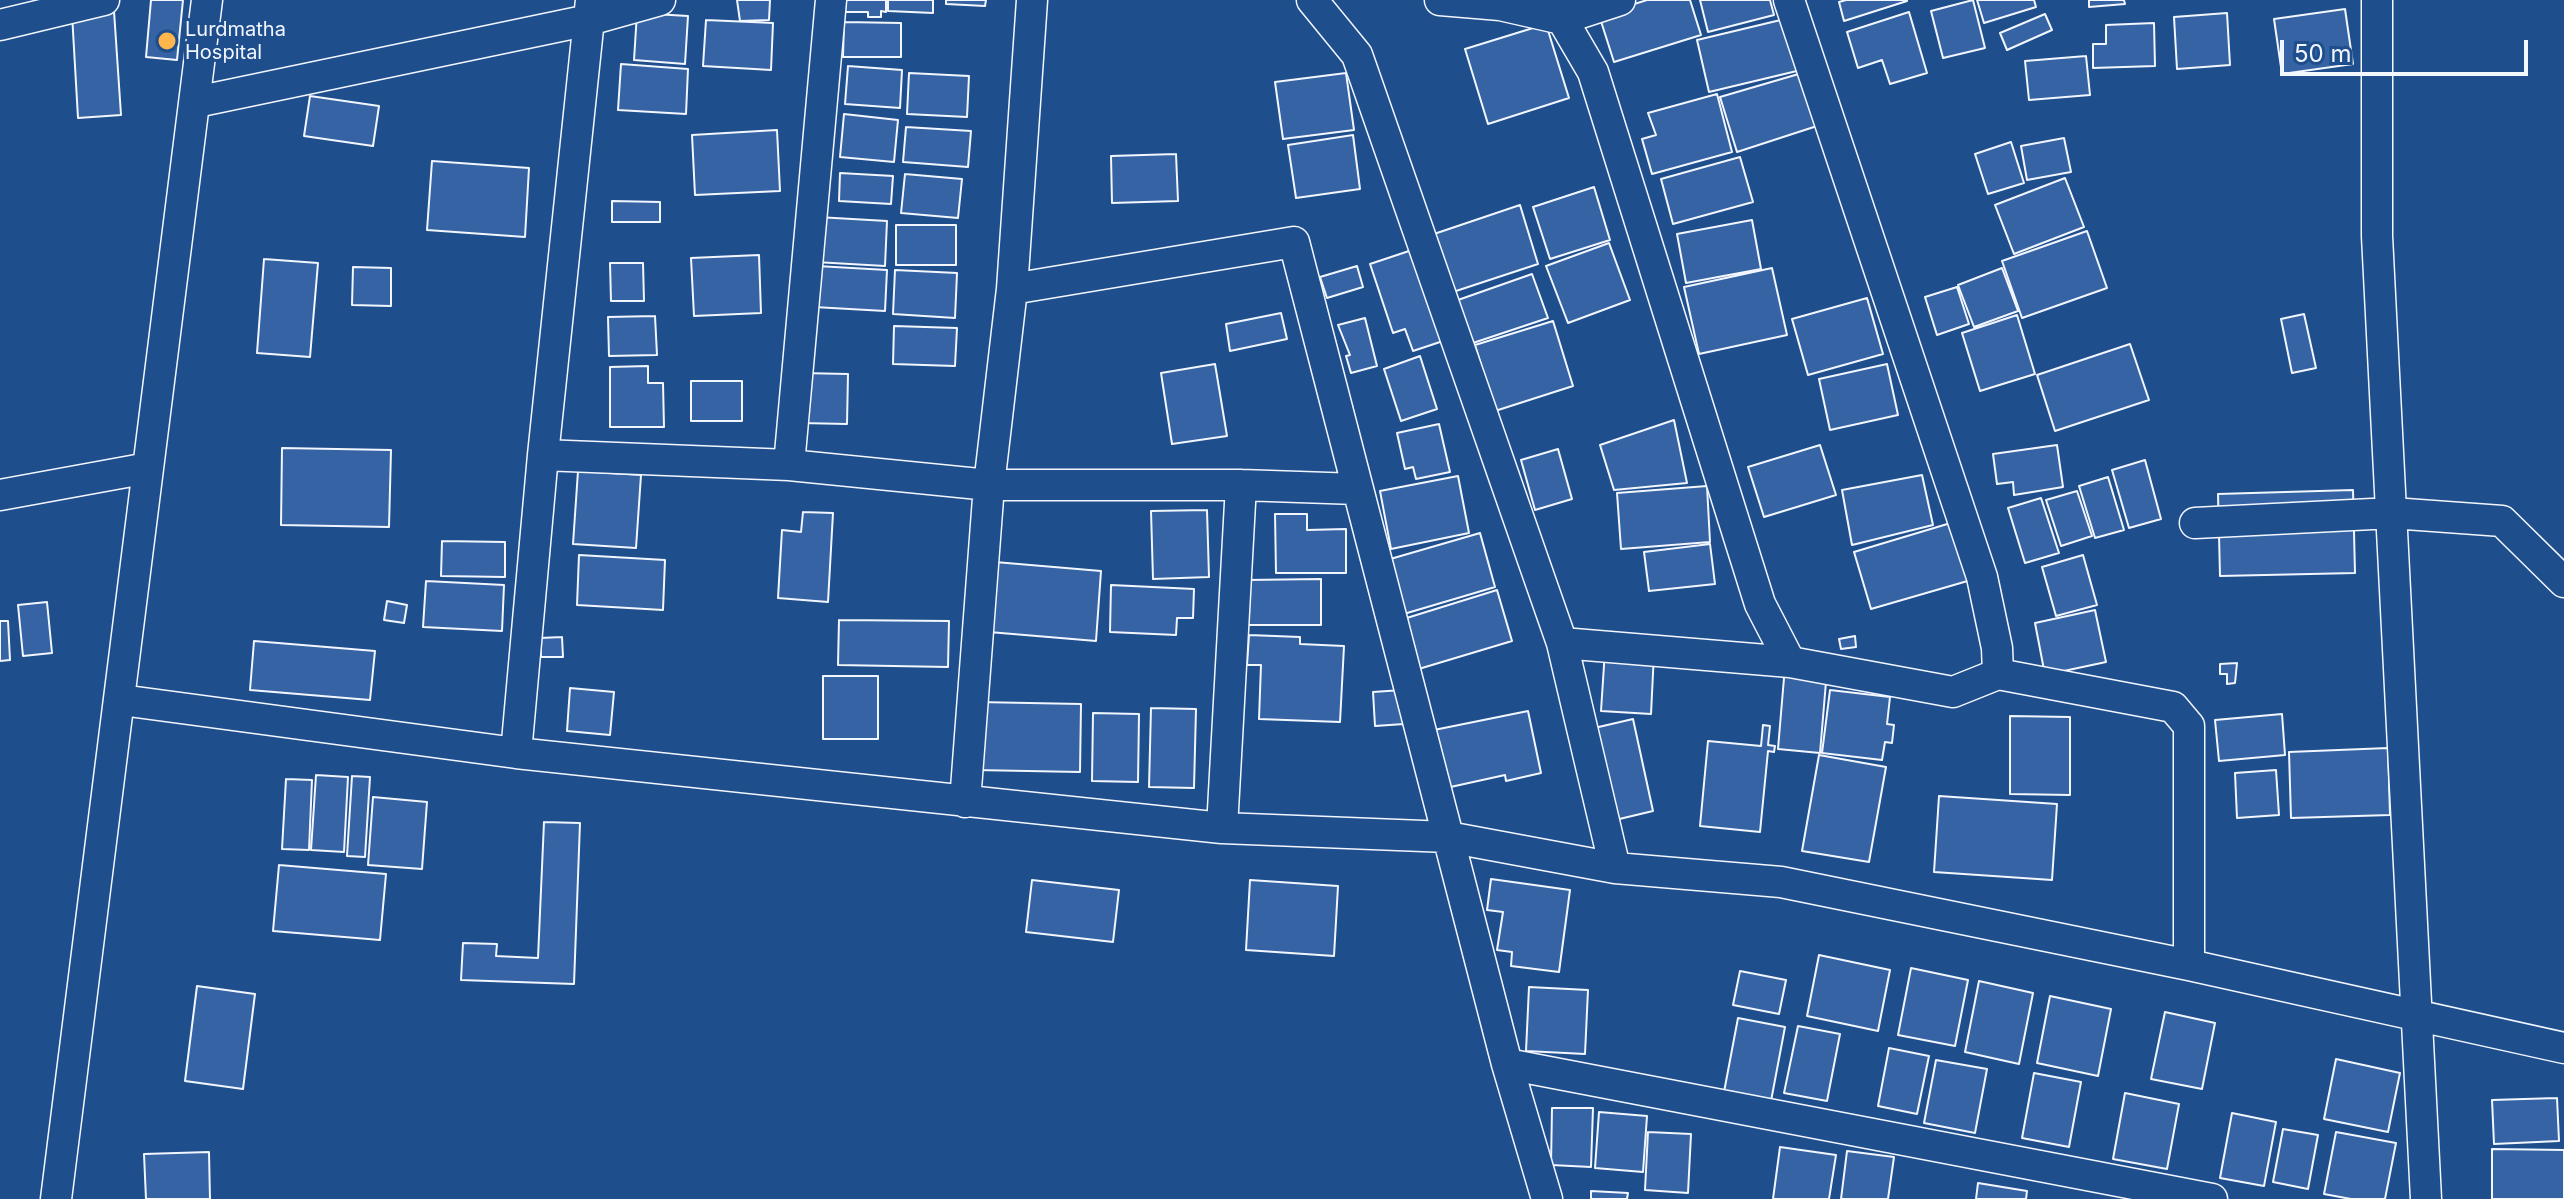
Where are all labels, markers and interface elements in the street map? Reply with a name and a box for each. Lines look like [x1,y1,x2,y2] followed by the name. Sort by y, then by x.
[185,18,286,65] place label: Lurdmatha Hospital
[2284,24,2532,74] scale bar
[156,30,178,52] marker: Lurdmatha Hospital
[2294,39,2352,68] text: 50 m

